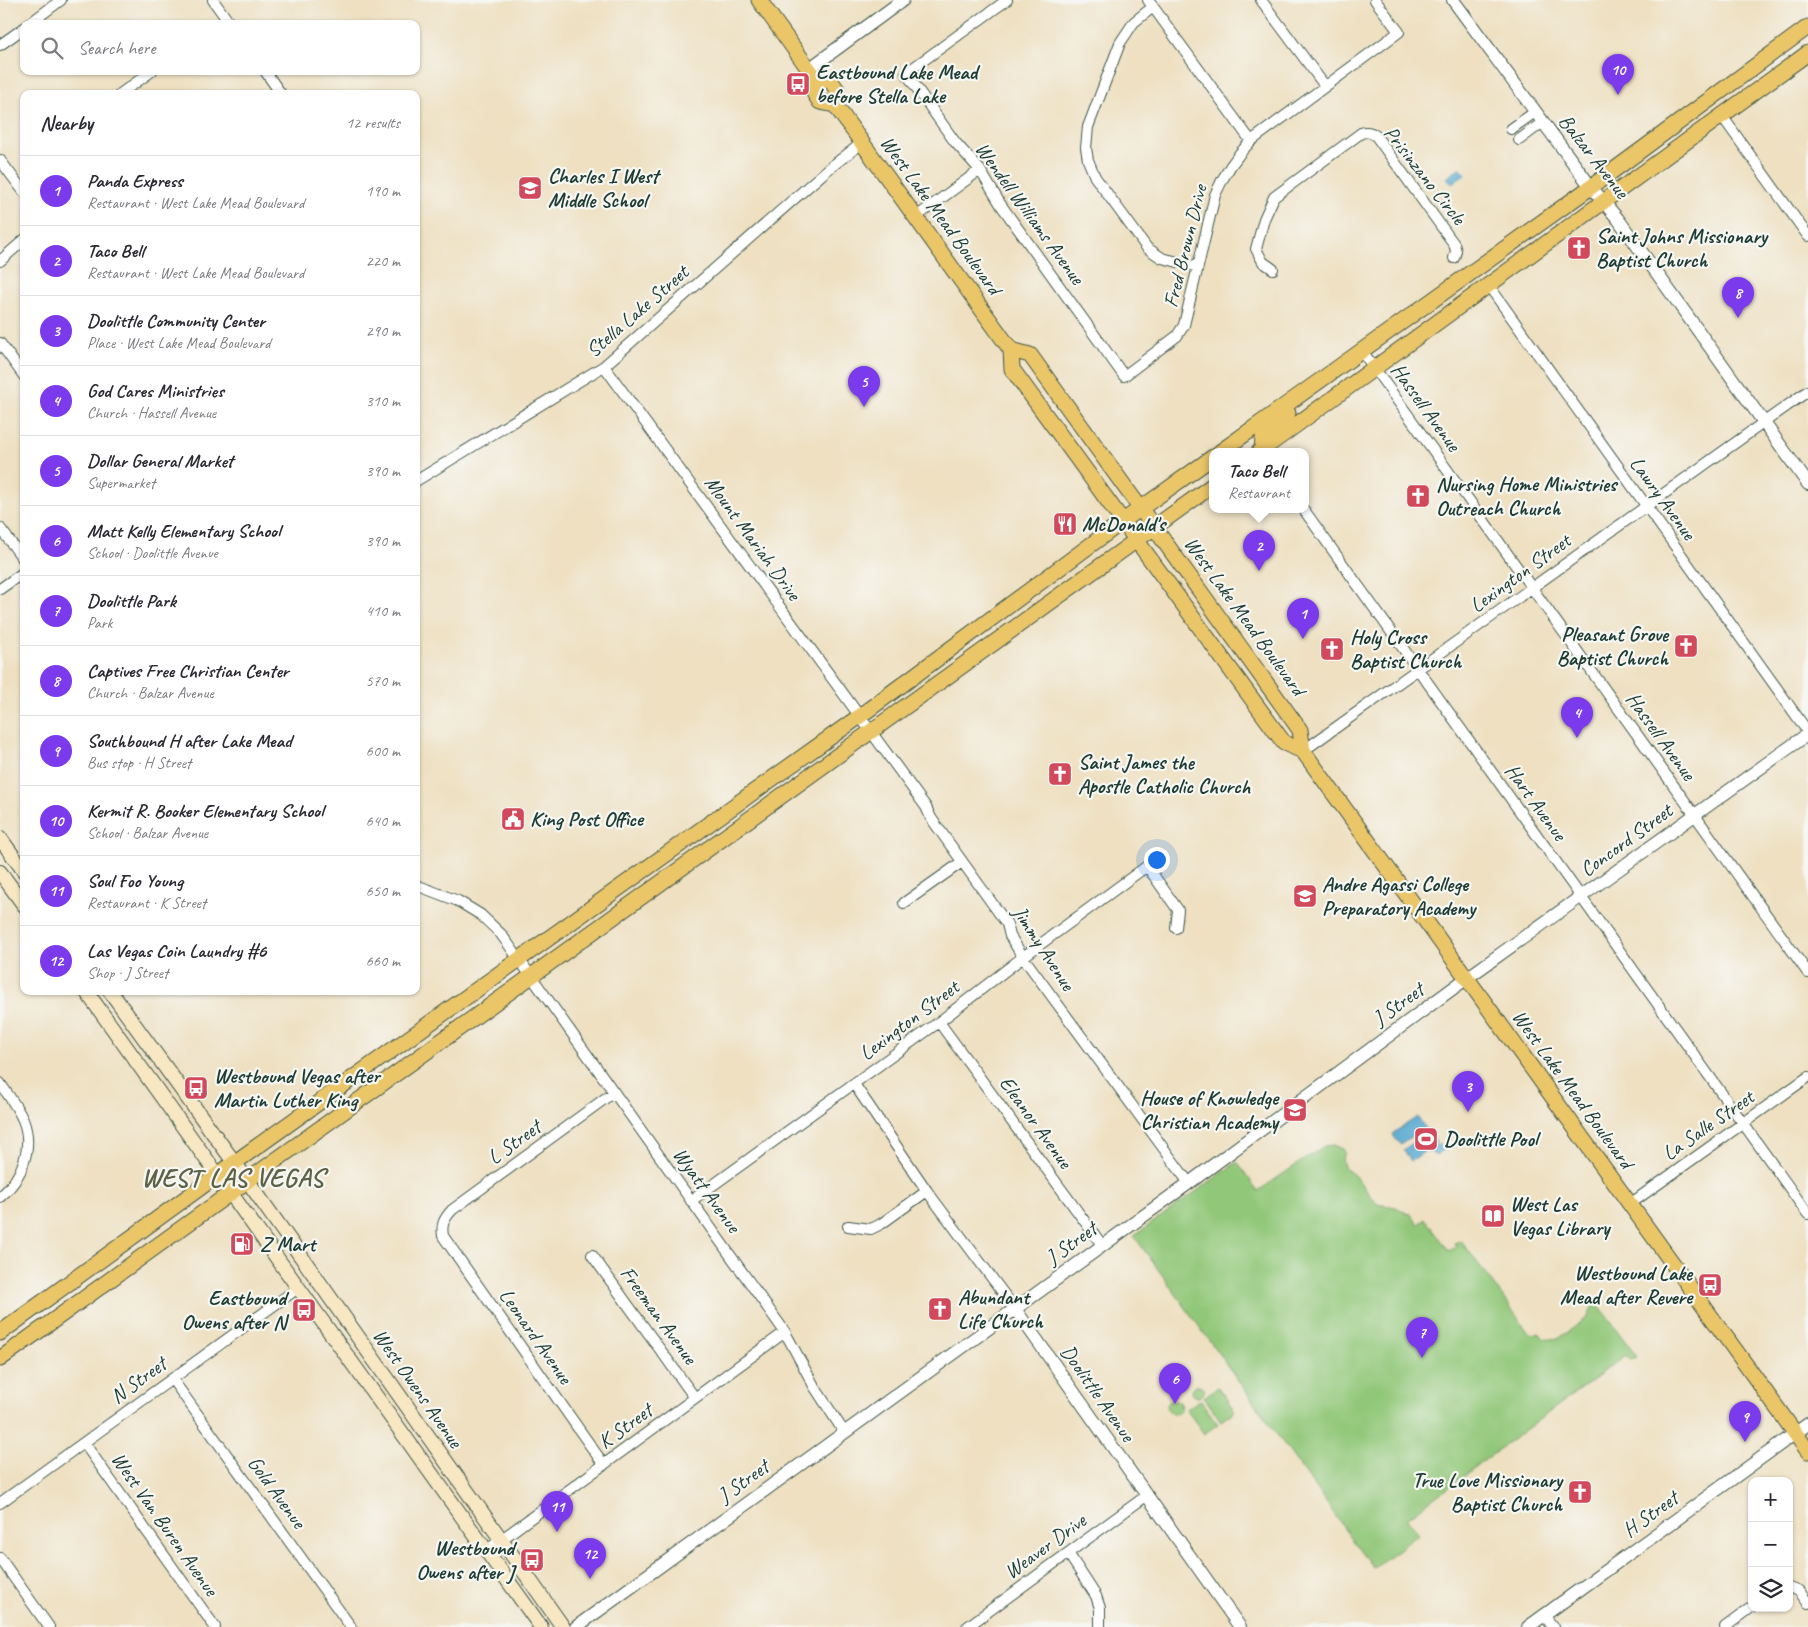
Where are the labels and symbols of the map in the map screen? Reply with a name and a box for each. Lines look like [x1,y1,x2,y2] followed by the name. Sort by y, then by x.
[1602,54,1634,95] pin: 10
[816,59,981,109] place label: Eastbound Lake Mead before Stella Lake
[785,71,811,97] bus stop icon: Eastbound Lake Mead before Stella Lake
[1553,109,1636,204] street label: Balzar Avenue
[1378,120,1472,231] street label: Prisinzano Circle
[875,131,1010,302] street label: West Lake Mead Boulevard
[970,137,1091,290] street label: Wendell Williams Avenue
[548,163,661,213] place label: Charles I West Middle School
[517,175,543,201] school or university icon: Charles I West Middle School
[1157,180,1213,310] street label: Fred Brown Drive
[1596,223,1769,273] place label: Saint Johns Missionary Baptist Church
[1566,235,1592,261] church icon: Saint Johns Missionary Baptist Church
[580,258,695,363] street label: Stella Lake Street
[1722,277,1754,318] pin: 8
[1385,358,1467,457] street label: Hassell Avenue
[848,366,880,407] pin: 5
[1624,451,1703,546] street label: Lawry Avenue
[699,471,808,607] street label: Mount Mariah Drive
[1436,471,1619,521] place label: Nursing Home Ministries Outreach Church
[1405,483,1431,509] church icon: Nursing Home Ministries Outreach Church
[1052,511,1078,537] restaurant icon: McDonald's
[1082,511,1168,537] place label: McDonald's
[1465,527,1577,618] street label: Lexington Street
[1243,530,1275,571] pin: 2
[1179,532,1314,703] street label: West Lake Mead Boulevard
[1287,598,1319,639] pin: 1
[1557,621,1670,671] place label: Pleasant Grove Baptist Church
[1350,624,1462,674] place label: Holy Cross Baptist Church
[1673,633,1699,659] church icon: Pleasant Grove Baptist Church
[1319,636,1345,662] church icon: Holy Cross Baptist Church
[1620,687,1702,786] street label: Hassell Avenue
[1561,697,1593,738] pin: 4
[1078,749,1252,799] place label: Saint James the Apostle Catholic Church
[1499,758,1574,847] street label: Hart Avenue
[1047,761,1073,787] church icon: Saint James the Apostle Catholic Church
[1575,797,1679,882] street label: Concord Street
[500,806,526,832] public building icon: King Post Office
[530,806,645,832] place label: King Post Office
[1144,847,1170,873] your location
[1322,871,1477,921] place label: Andre Agassi College Preparatory Academy
[1292,883,1318,909] school or university icon: Andre Agassi College Preparatory Academy
[1006,900,1082,996] street label: Jimmy Avenue
[854,973,966,1066] street label: Lexington Street
[1367,975,1431,1032] street label: J Street
[1507,1005,1642,1176] street label: West Lake Mead Boulevard
[214,1063,382,1113] place label: Westbound Vegas after Martin Luther King
[994,1071,1079,1174] street label: Eleanor Avenue
[1452,1071,1484,1112] pin: 3
[183,1075,209,1101] bus stop icon: Westbound Vegas after Martin Luther King
[1657,1083,1760,1166] street label: La Salle Street
[1140,1085,1281,1135] place label: House of Knowledge Christian Academy
[1282,1097,1308,1123] school or university icon: House of Knowledge Christian Academy
[482,1112,548,1170] street label: L Street
[1413,1126,1439,1152] sports icon: Doolittle Pool
[1444,1126,1542,1152] place label: Doolittle Pool
[667,1142,748,1239] street label: Wyatt Avenue
[142,1161,330,1194] district label: WEST LAS VEGAS
[1510,1191,1612,1241] place label: West Las Vegas Library
[1480,1203,1506,1229] library icon: West Las Vegas Library
[1040,1214,1104,1271] street label: J Street
[229,1231,255,1257] fuel station icon: Z Mart
[260,1231,318,1257] place label: Z Mart
[1560,1260,1694,1310] place label: Westbound Lake Mead after Revere
[615,1261,704,1370] street label: Freeman Avenue
[1697,1272,1723,1298] bus stop icon: Westbound Lake Mead after Revere
[494,1283,579,1390] street label: Leonard Avenue
[958,1284,1044,1334] place label: Abundant Life Church
[182,1285,290,1335] place label: Eastbound Owens after N
[927,1296,953,1322] church icon: Abundant Life Church
[291,1297,317,1323] bus stop icon: Eastbound Owens after N
[1406,1317,1438,1358] pin: 7
[367,1323,469,1453] street label: West Owens Avenue
[1055,1340,1142,1448] street label: Doolittle Avenue
[105,1349,174,1409] street label: N Street
[1159,1363,1191,1404] pin: 6
[593,1396,660,1454] street label: K Street
[1729,1401,1761,1442] pin: 9
[106,1447,226,1603] street label: West Van Buren Avenue
[242,1451,313,1535] street label: Gold Avenue
[712,1452,776,1509] street label: J Street
[1412,1467,1564,1517] place label: True Love Missionary Baptist Church
[1567,1479,1593,1505] church icon: True Love Missionary Baptist Church
[1617,1483,1685,1543] street label: H Street
[541,1491,573,1532] pin: 11
[999,1507,1092,1584] street label: Weaver Drive
[416,1535,518,1585] place label: Westbound Owens after J
[574,1538,606,1579] pin: 12
[519,1547,545,1573] bus stop icon: Westbound Owens after J

